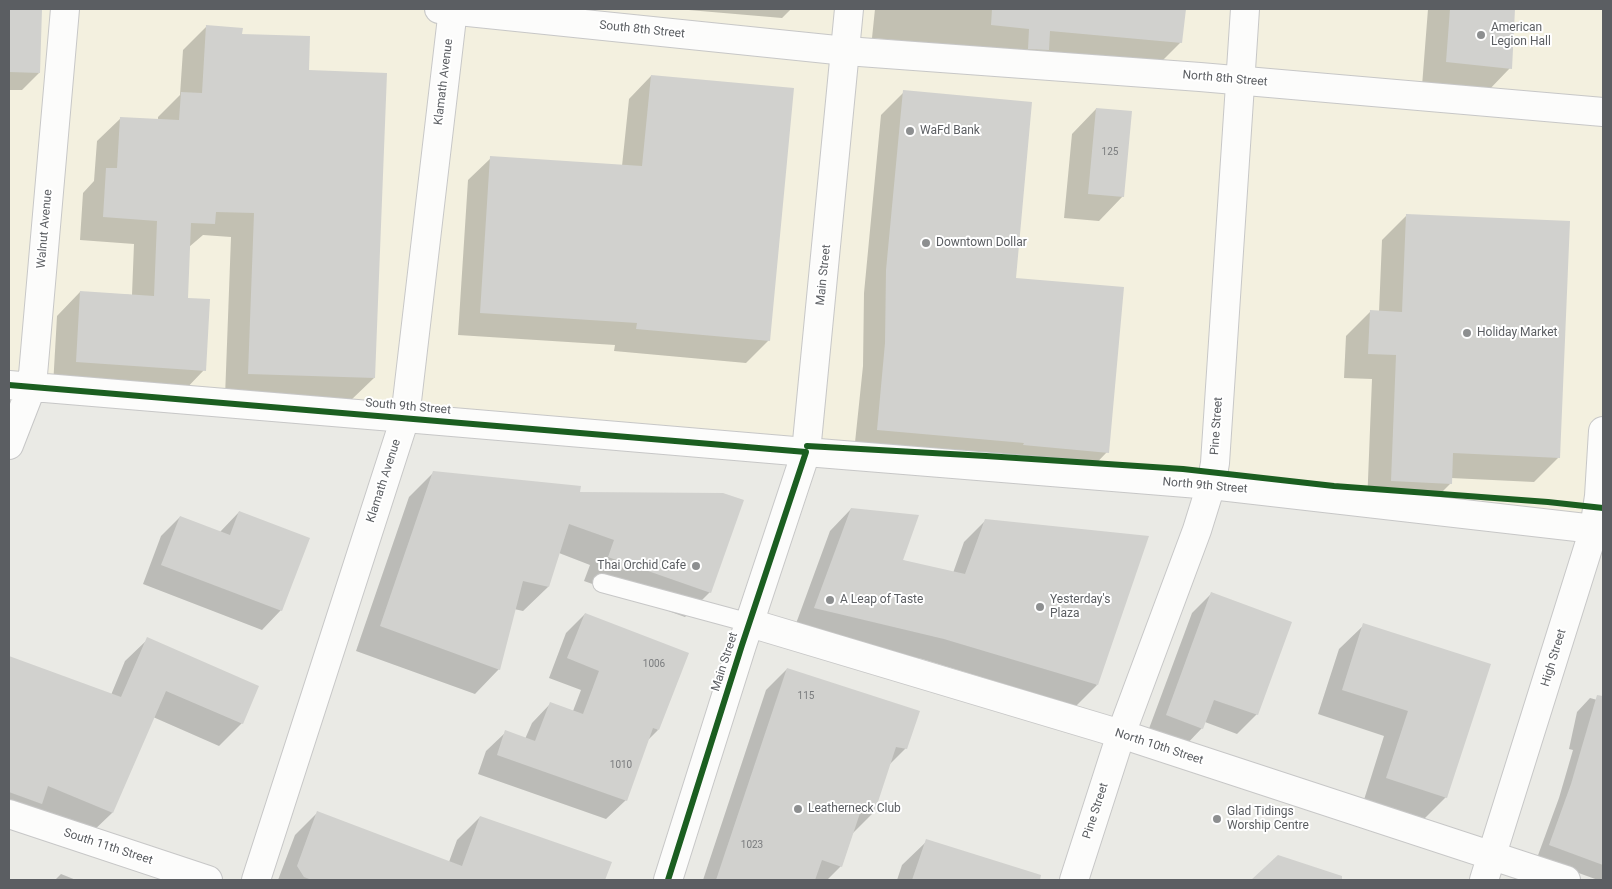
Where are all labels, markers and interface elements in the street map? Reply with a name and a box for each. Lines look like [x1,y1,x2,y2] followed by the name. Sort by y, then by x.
[598,18,686,42] street label: South 8th Street
[1491,21,1551,49] place label: American Legion Hall
[1475,29,1487,41] marker: American Legion Hall
[432,38,456,126] street label: Klamath Avenue
[1182,68,1268,90] street label: North 8th Street
[920,124,980,138] place label: WaFd Bank
[904,125,916,137] marker: WaFd Bank
[1102,146,1118,158] house number: 125
[34,189,56,269] street label: Walnut Avenue
[936,236,1027,250] place label: Downtown Dollar
[920,237,932,249] marker: Downtown Dollar
[814,244,834,306] street label: Main Street
[1477,326,1557,340] place label: Holiday Market
[1461,327,1473,339] marker: Holiday Market
[365,396,451,418] street label: South 9th Street
[1208,397,1226,455] street label: Pine Street
[364,438,404,524] street label: Klamath Avenue
[1162,475,1248,497] street label: North 9th Street
[597,559,686,573] place label: Thai Orchid Cafe
[690,560,702,572] marker: Thai Orchid Cafe
[840,593,923,607] place label: A Leap of Taste
[1050,593,1110,621] place label: Yesterday's Plaza
[824,594,836,606] marker: A Leap of Taste
[1034,601,1046,613] marker: Yesterday's Plaza
[1538,627,1570,689] street label: High Street
[709,631,741,693] street label: Main Street
[643,658,665,670] house number: 1006
[798,690,814,702] house number: 115
[1113,726,1205,768] street label: North 10th Street
[610,759,632,771] house number: 1010
[1080,781,1112,841] street label: Pine Street
[808,802,901,816] place label: Leatherneck Club
[792,803,804,815] marker: Leatherneck Club
[1227,805,1309,833] place label: Glad Tidings Worship Centre
[1211,813,1223,825] marker: Glad Tidings Worship Centre
[62,826,154,868] street label: South 11th Street
[741,839,763,851] house number: 1023

